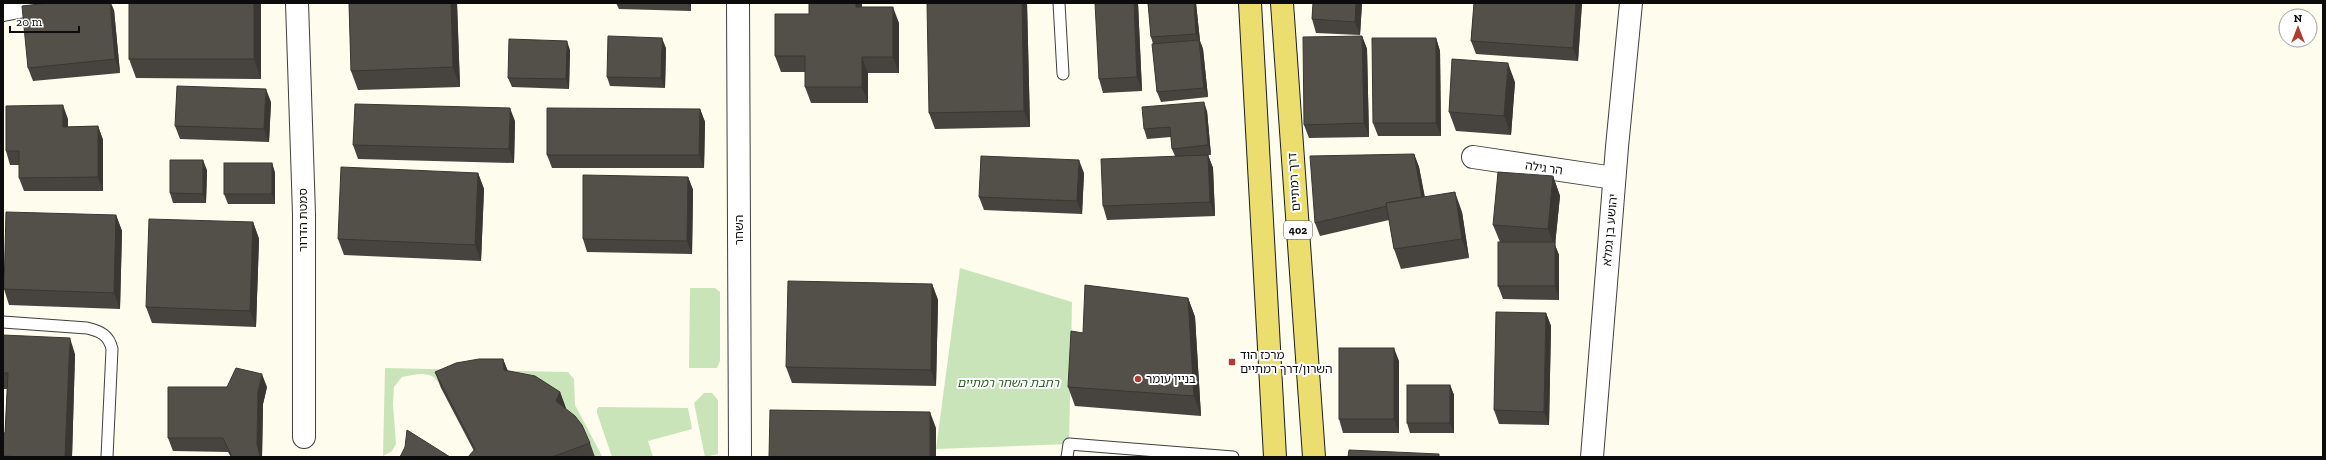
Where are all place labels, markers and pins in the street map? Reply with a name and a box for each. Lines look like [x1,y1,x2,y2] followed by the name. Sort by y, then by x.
[1240,348,1333,376] place label: מרכז הוד השרון/דרך רמתיים
[1227,357,1237,367] marker: מרכז הוד השרון/דרך רמתיים
[1146,372,1196,386] place label: בניין עומר
[1133,374,1143,384] marker: בניין עומר

